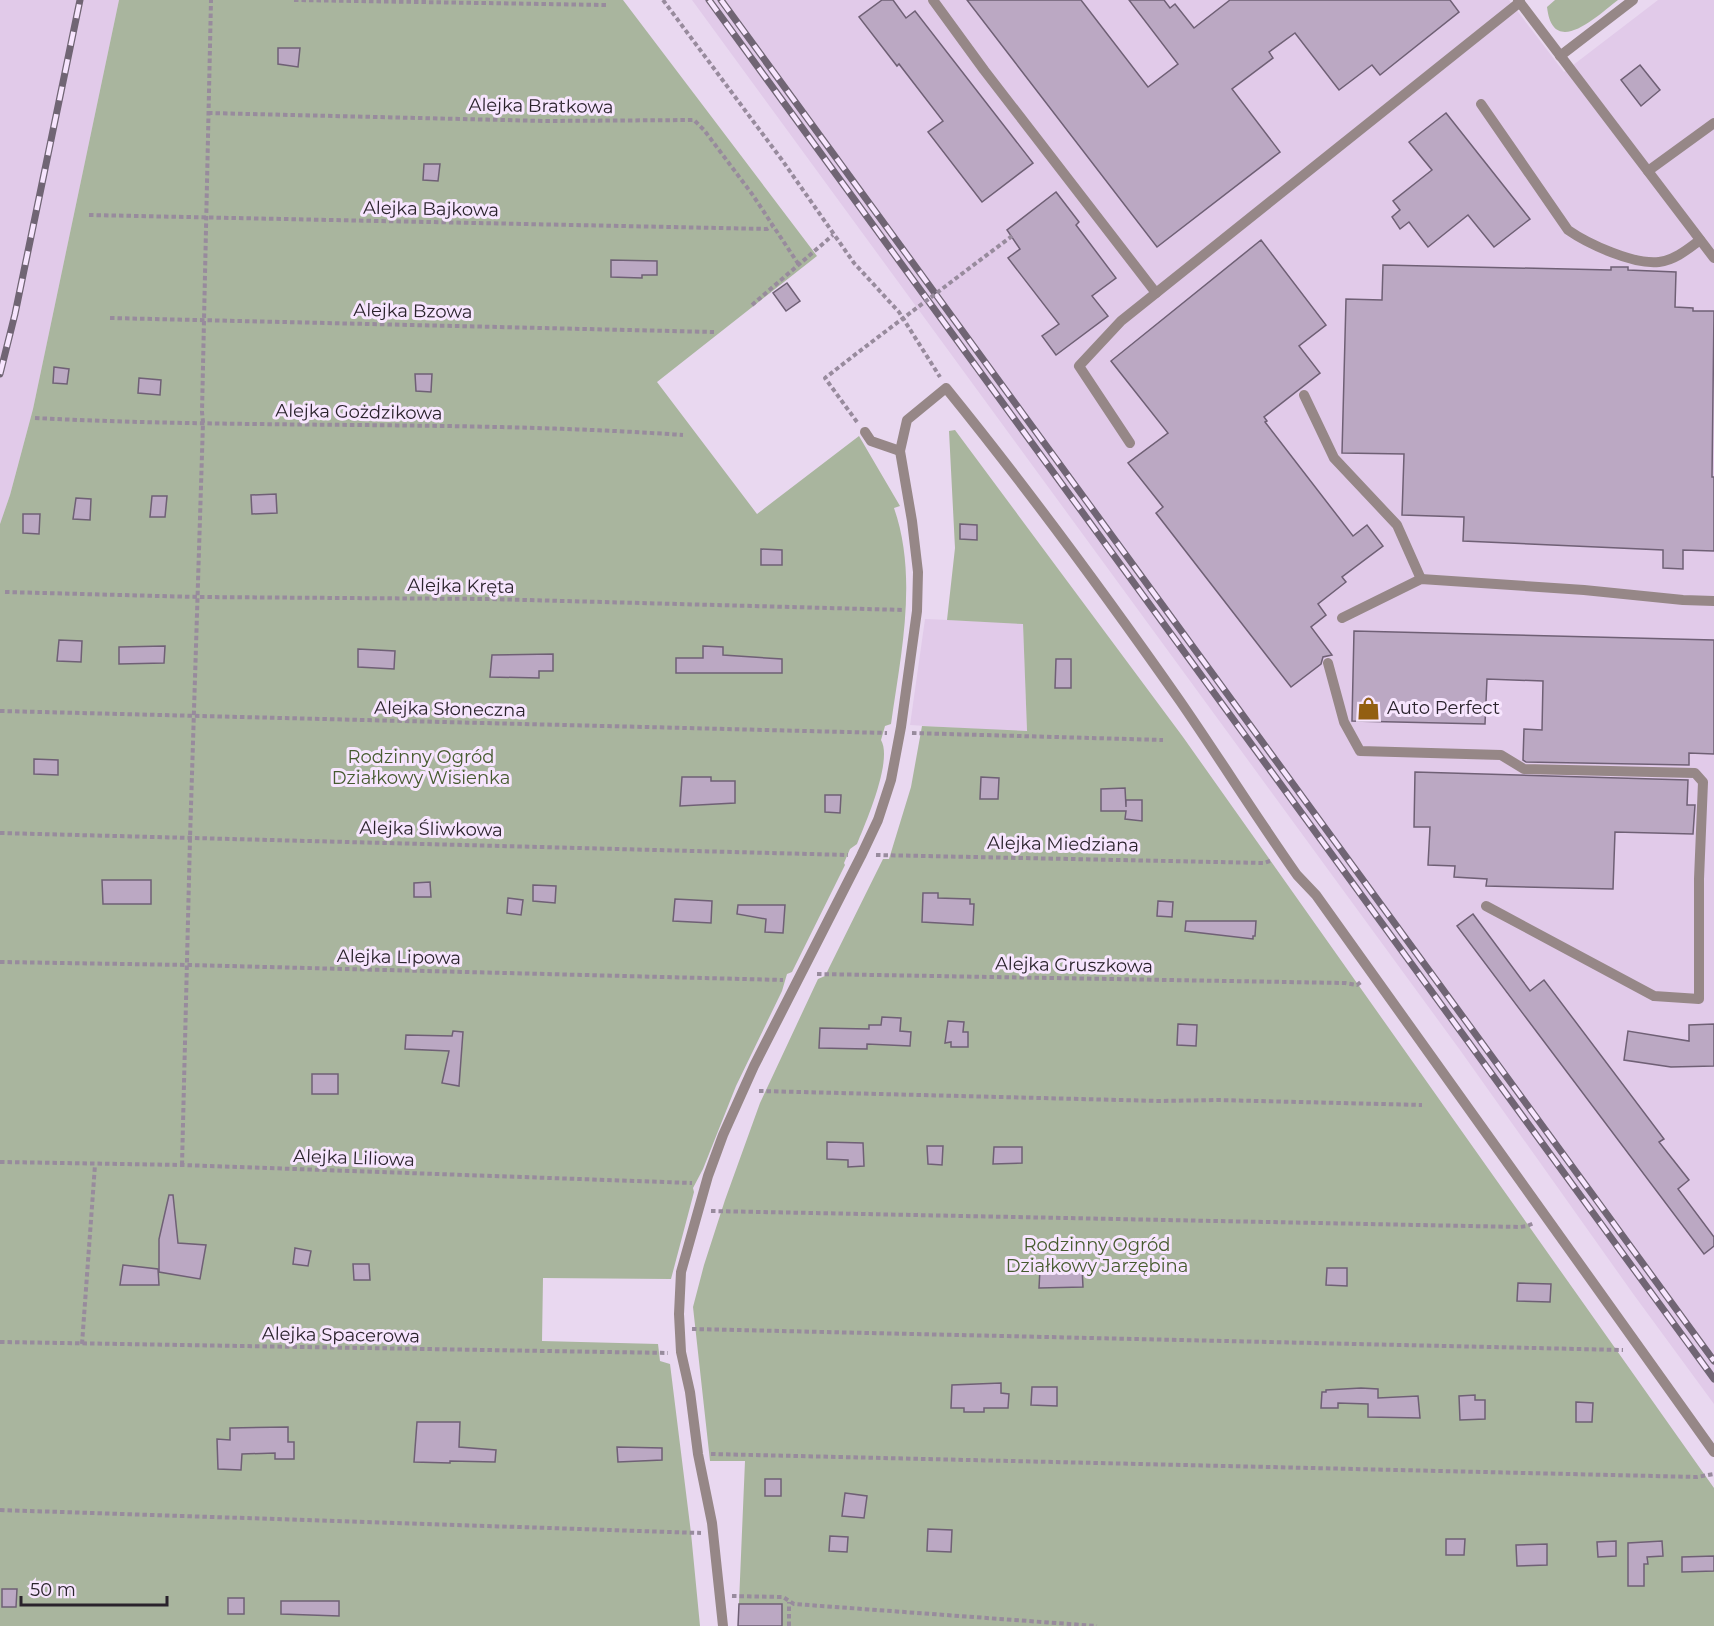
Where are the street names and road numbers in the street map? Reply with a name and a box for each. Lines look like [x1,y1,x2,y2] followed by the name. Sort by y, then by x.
[468,94,614,118] street label: Alejka Bratkowa
[363,197,499,221] street label: Alejka Bajkowa
[353,299,473,323] street label: Alejka Bzowa
[275,400,443,424] street label: Alejka Gożdzikowa
[407,574,515,598] street label: Alejka Kręta
[374,697,526,721] street label: Alejka Słoneczna
[359,817,503,841] street label: Alejka Śliwkowa
[987,832,1139,856] street label: Alejka Miedziana
[337,945,461,969] street label: Alejka Lipowa
[995,953,1153,977] street label: Alejka Gruszkowa
[293,1145,415,1171] street label: Alejka Liliowa
[262,1323,420,1347] street label: Alejka Spacerowa

